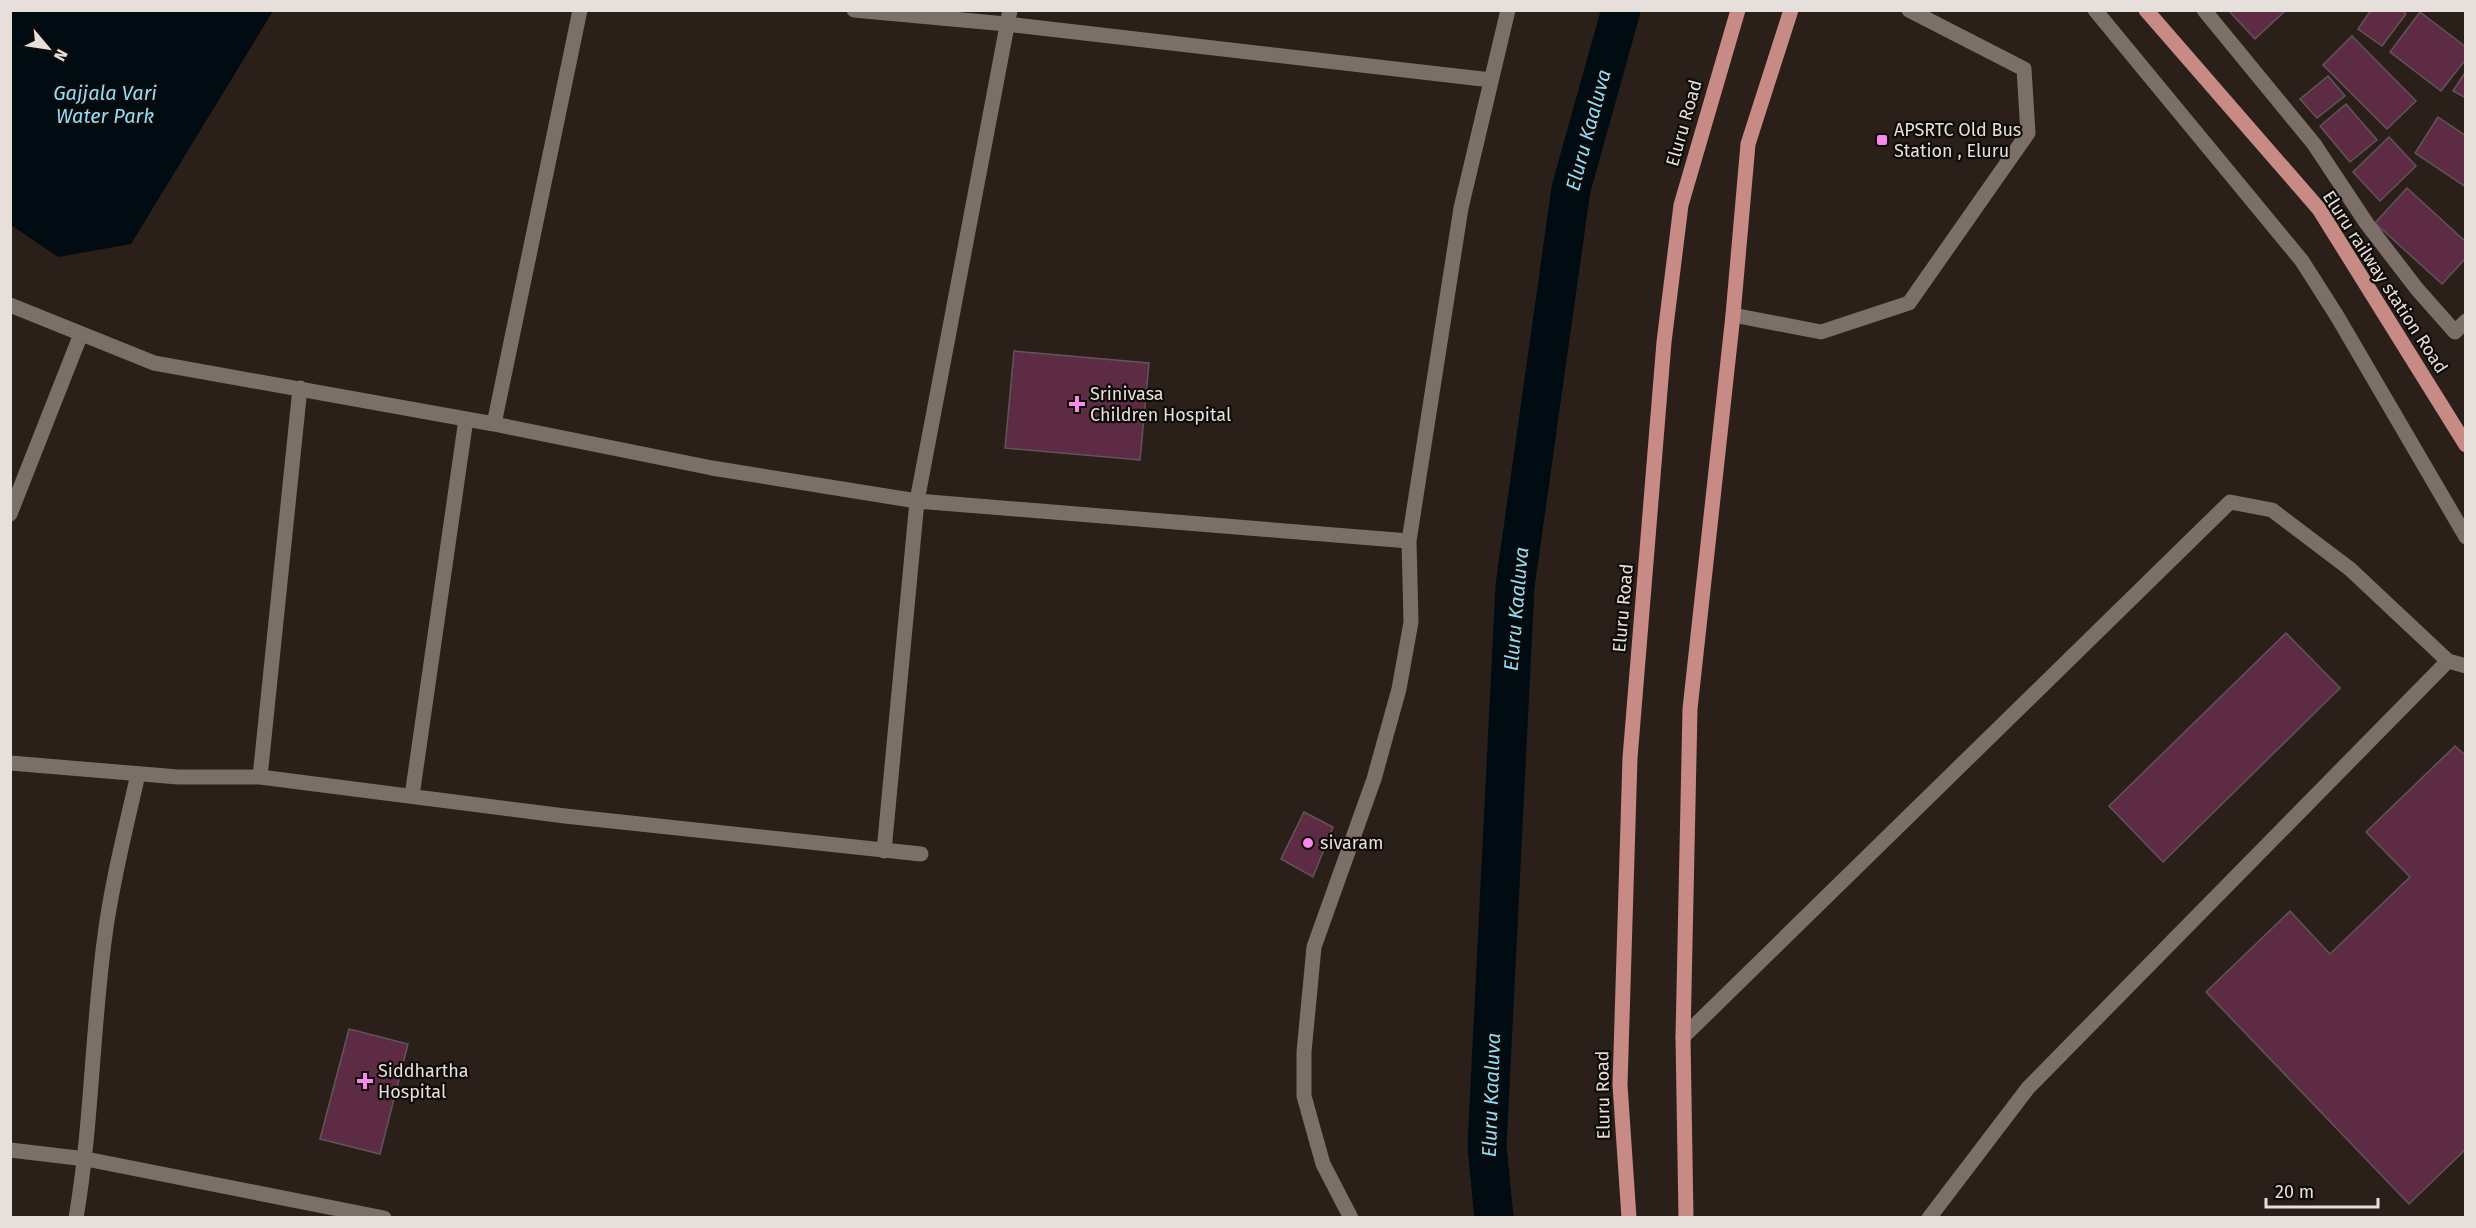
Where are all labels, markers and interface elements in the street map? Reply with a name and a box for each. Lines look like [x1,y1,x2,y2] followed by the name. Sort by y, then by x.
[18,18,78,78] north arrow
[50,46,72,64] text: N
[1560,67,1616,193] water label: Eluru Kaaluva
[1661,77,1707,169] street label: Eluru Road
[53,81,157,128] water label: Gajjala Vari Water Park
[1894,119,2021,162] place label: APSRTC Old Bus Station , Eluru
[1875,133,1889,147] marker: APSRTC Old Bus Station , Eluru
[2318,187,2452,377] street label: Eluru railway station Road
[1090,383,1231,426] place label: Srinivasa Children Hospital
[1068,395,1086,413] marker: Srinivasa Children Hospital
[1499,546,1533,672] water label: Eluru Kaaluva
[1608,563,1638,653] street label: Eluru Road
[1320,832,1383,854] place label: sivaram
[1301,836,1315,850] marker: sivaram
[1477,1032,1505,1158] water label: Eluru Kaaluva
[1591,1050,1615,1140] street label: Eluru Road
[378,1060,469,1103] place label: Siddhartha Hospital
[356,1072,374,1090] marker: Siddhartha Hospital
[2266,1171,2378,1209] scale bar
[2275,1181,2314,1203] text: 20 m

